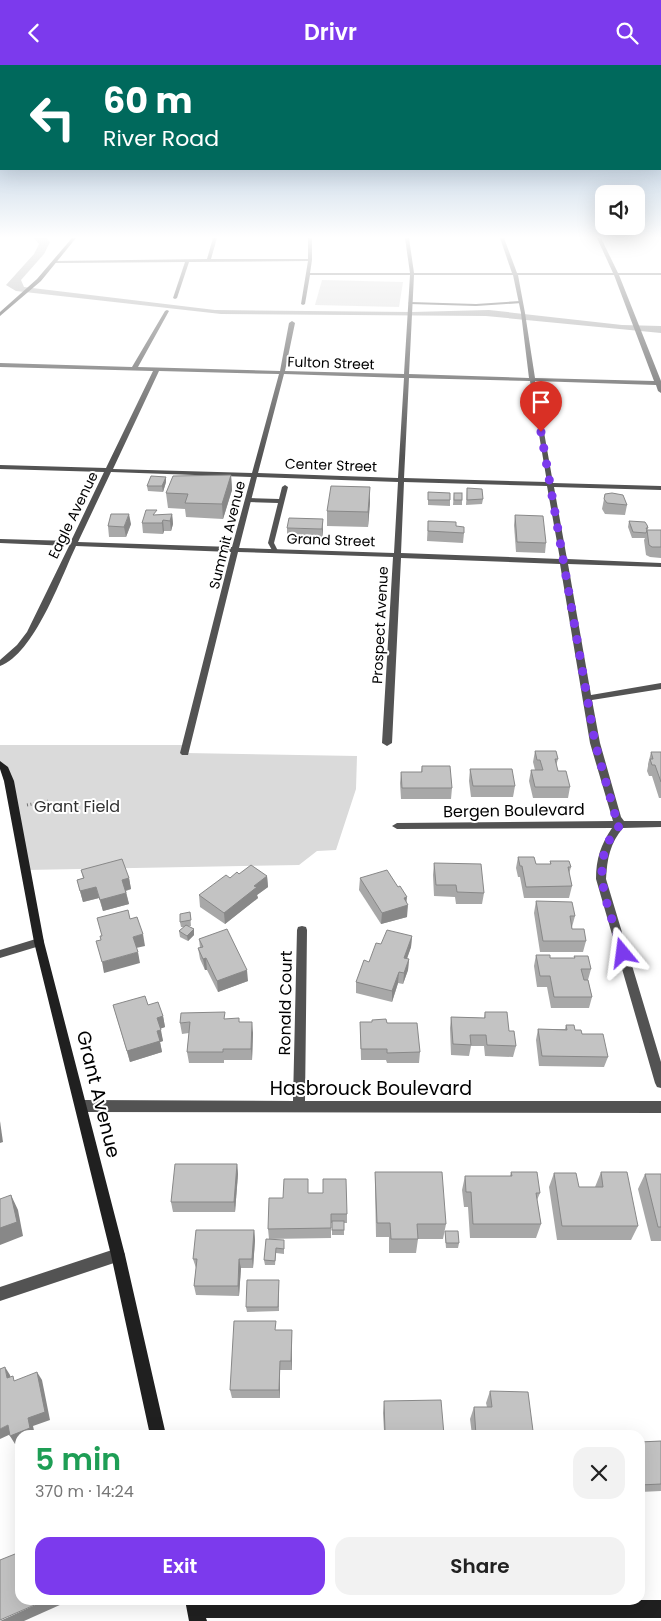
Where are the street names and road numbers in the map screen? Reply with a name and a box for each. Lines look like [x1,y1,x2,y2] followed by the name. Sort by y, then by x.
[287,351,375,375] street label: Fulton Street
[285,453,377,477] street label: Center Street
[43,468,103,562] street label: Eagle Avenue
[204,478,250,591] street label: Summit Avenue
[286,528,376,552] street label: Grand Street
[367,565,393,684] street label: Prospect Avenue
[443,798,585,823] street label: Bergen Boulevard
[273,950,298,1056] street label: Ronald Court
[70,1028,127,1161] street label: Grant Avenue
[270,1075,472,1102] street label: Hasbrouck Boulevard

